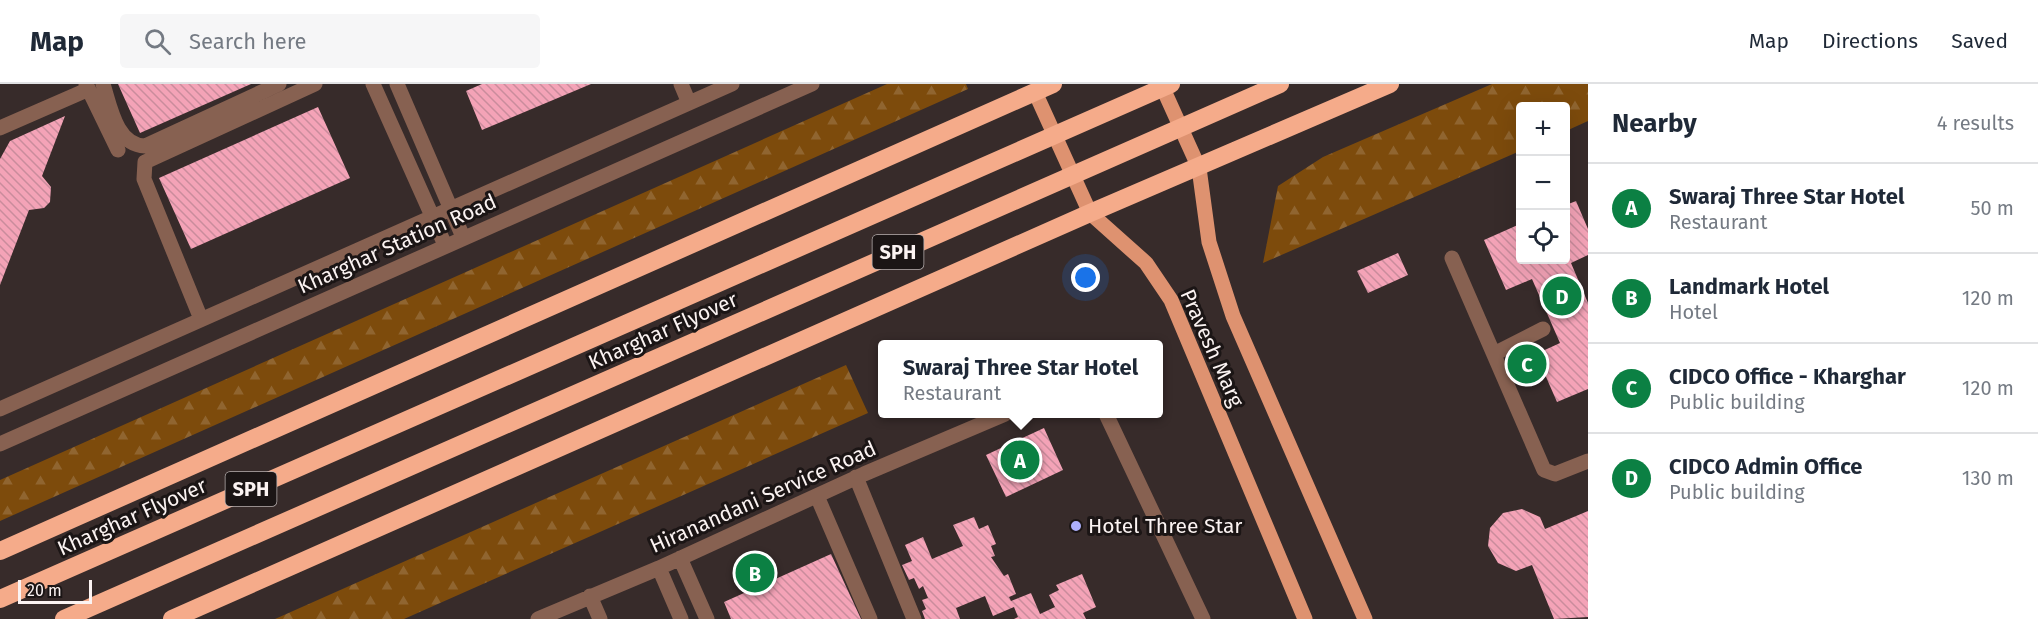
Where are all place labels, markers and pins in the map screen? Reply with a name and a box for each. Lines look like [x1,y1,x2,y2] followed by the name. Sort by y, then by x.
[1542,274,1582,318] pin: D
[1508,342,1546,386] pin: C
[1000,438,1040,482] pin: A
[1088,513,1242,539] place label: Hotel Three Star
[1069,519,1083,533] marker: Hotel Three Star
[736,550,774,596] pin: B

